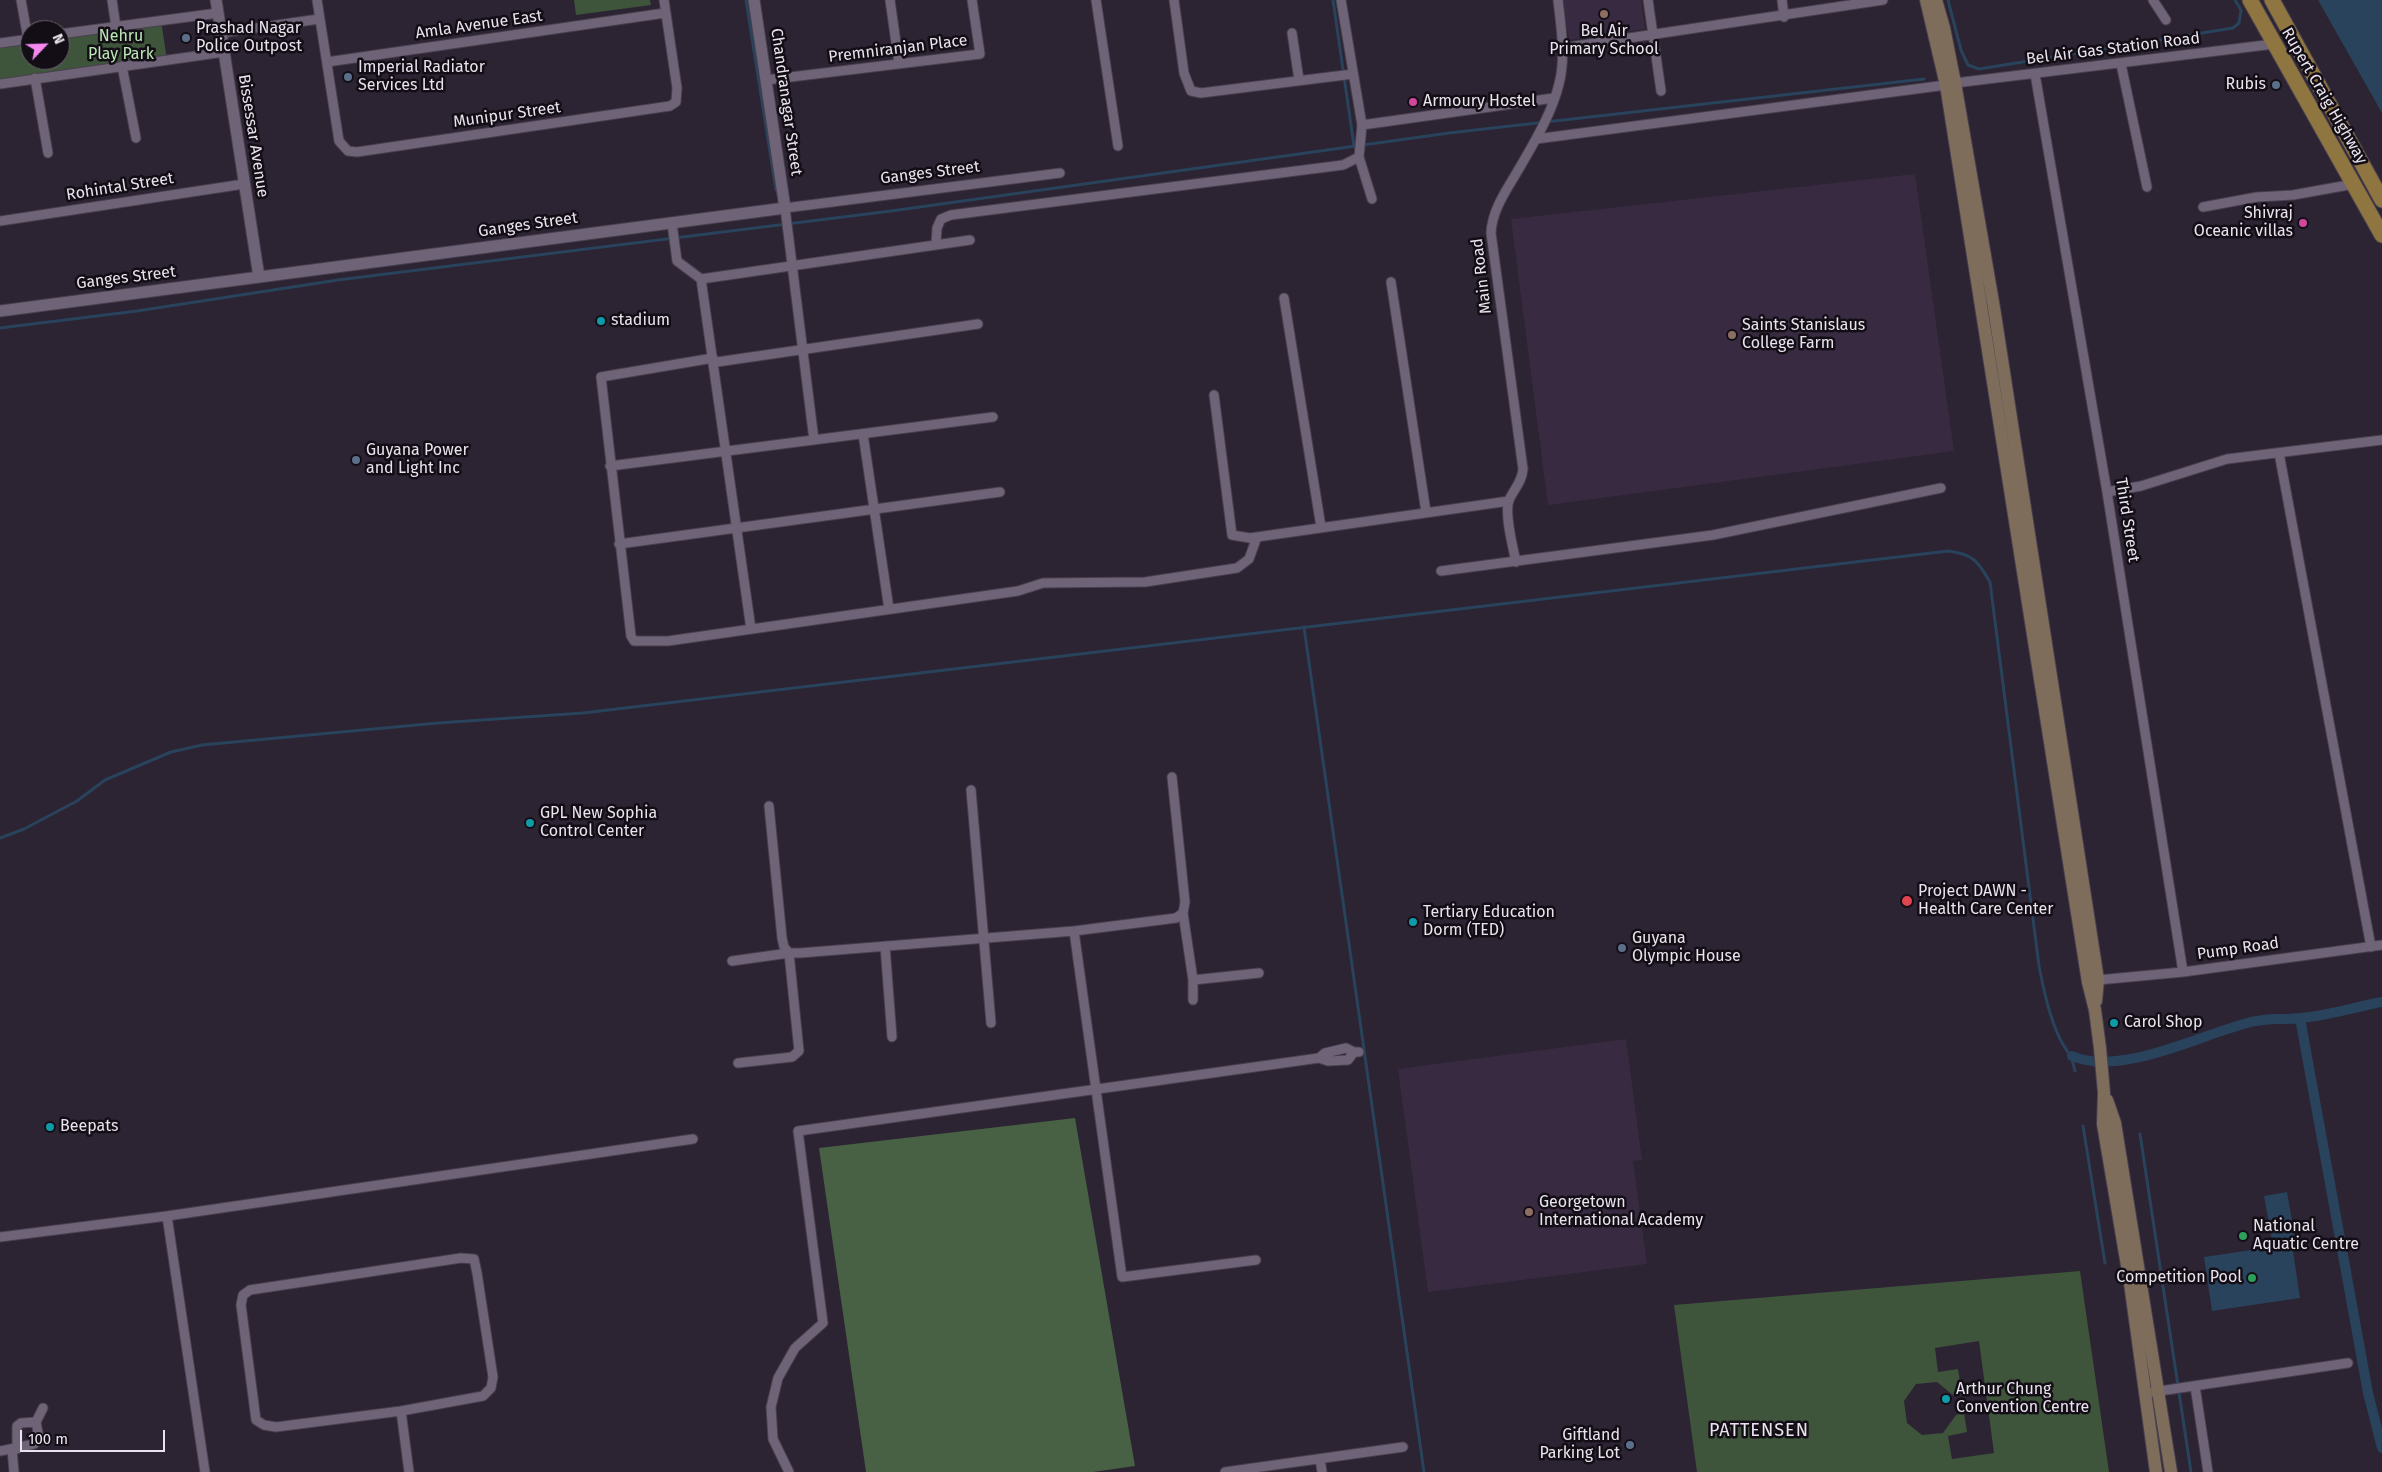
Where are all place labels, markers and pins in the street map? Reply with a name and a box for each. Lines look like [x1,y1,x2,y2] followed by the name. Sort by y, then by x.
[1598,8,1610,20] marker: Bel Air Primary School
[196,19,302,57] place label: Prashad Nagar Police Outpost
[1549,22,1659,60] place label: Bel Air Primary School
[180,32,192,44] marker: Prashad Nagar Police Outpost
[358,58,485,96] place label: Imperial Radiator Services Ltd
[342,71,354,83] marker: Imperial Radiator Services Ltd
[2226,75,2266,95] place label: Rubis
[2270,79,2282,91] marker: Rubis
[1423,92,1536,112] place label: Armoury Hostel
[1407,96,1419,108] marker: Armoury Hostel
[2194,204,2293,242] place label: Shivraj Oceanic villas
[2297,217,2309,229] marker: Shivraj Oceanic villas
[611,311,670,331] place label: stadium
[595,315,607,327] marker: stadium
[1742,316,1865,354] place label: Saints Stanislaus College Farm
[1726,329,1738,341] marker: Saints Stanislaus College Farm
[366,441,469,479] place label: Guyana Power and Light Inc
[350,454,362,466] marker: Guyana Power and Light Inc
[540,804,657,842] place label: GPL New Sophia Control Center
[524,817,536,829] marker: GPL New Sophia Control Center
[1918,882,2053,920] place label: Project DAWN - Health Care Center
[1900,894,1914,908] marker: Project DAWN - Health Care Center
[1423,903,1555,941] place label: Tertiary Education Dorm (TED)
[1407,916,1419,928] marker: Tertiary Education Dorm (TED)
[1632,929,1741,967] place label: Guyana Olympic House
[1616,942,1628,954] marker: Guyana Olympic House
[2124,1013,2202,1033] place label: Carol Shop
[2108,1017,2120,1029] marker: Carol Shop
[60,1117,118,1137] place label: Beepats
[44,1121,56,1133] marker: Beepats
[1539,1193,1703,1231] place label: Georgetown International Academy
[1523,1206,1535,1218] marker: Georgetown International Academy
[2253,1217,2359,1255] place label: National Aquatic Centre
[2237,1230,2249,1242] marker: National Aquatic Centre
[2116,1268,2242,1288] place label: Competition Pool
[2246,1272,2258,1284] marker: Competition Pool
[1956,1380,2089,1418] place label: Arthur Chung Convention Centre
[1940,1393,1952,1405] marker: Arthur Chung Convention Centre
[1539,1426,1620,1464] place label: Giftland Parking Lot
[1624,1439,1636,1451] marker: Giftland Parking Lot

